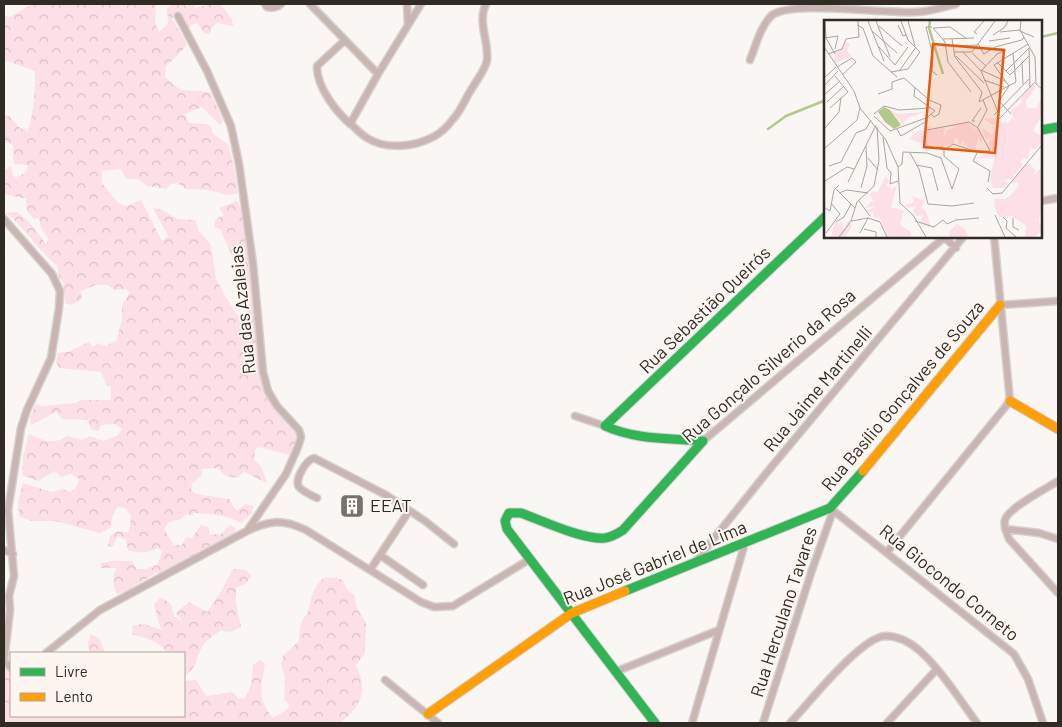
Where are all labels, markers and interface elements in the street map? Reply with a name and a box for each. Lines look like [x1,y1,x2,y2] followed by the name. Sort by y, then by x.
[824,20,1042,238] inset map
[634,241,774,378] street label: Rua Sebastião Queirós
[224,245,260,375] street label: Rua das Azaleias
[677,284,860,447] street label: Rua Gonçalo Silverio da Rosa
[816,296,988,495] street label: Rua Basílio Gonçalves de Souza
[758,321,876,456] street label: Rua Jaime Martinelli
[339,493,365,519] building icon: EEAT
[370,494,412,516] place label: EEAT
[560,515,750,609] street label: Rua José Gabriel de Lima
[875,519,1024,645] street label: Rua Giocondo Corneto
[745,524,821,700] street label: Rua Herculano Tavares
[10,652,185,717] legend
[55,662,88,680] text: Livre
[55,687,93,705] text: Lento

